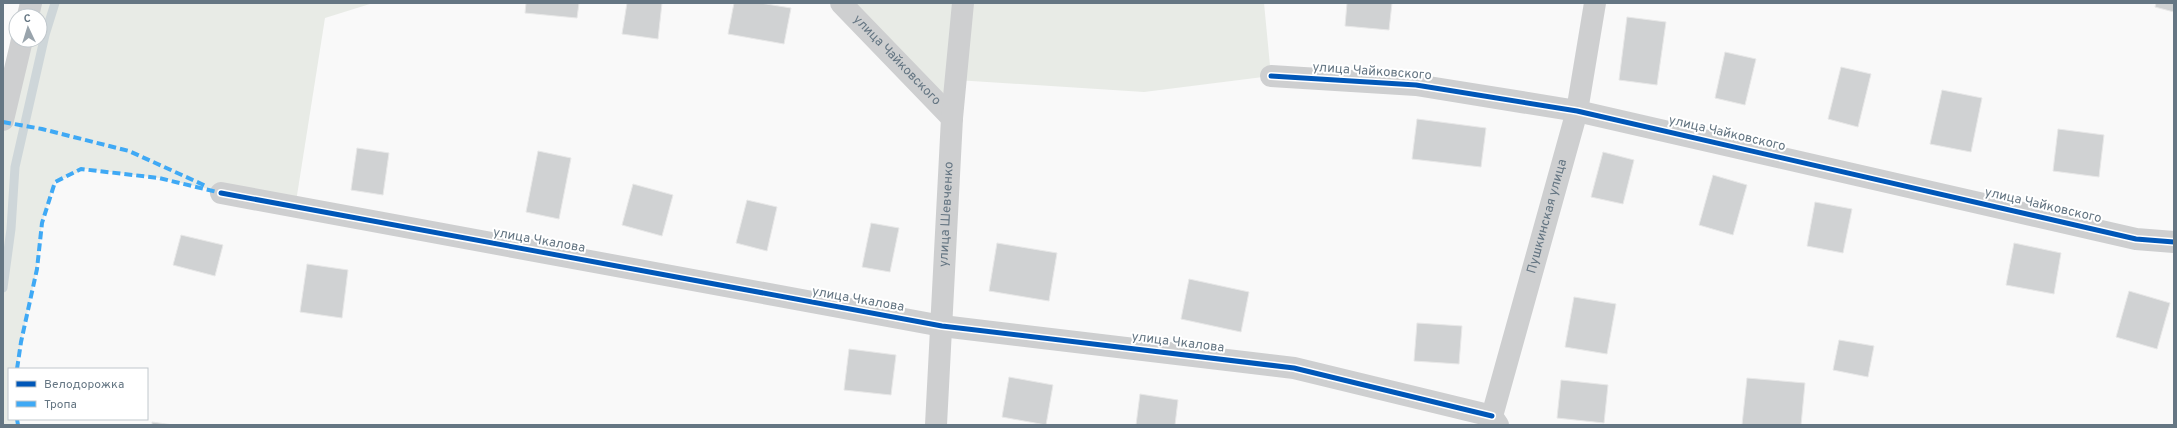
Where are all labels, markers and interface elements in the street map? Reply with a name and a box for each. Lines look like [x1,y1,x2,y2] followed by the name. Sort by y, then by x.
[8,8,48,48] north arrow
[23,12,31,26] text: С
[849,12,944,109] street label: улица Чайковского
[1312,60,1432,84] street label: улица Чайковского
[1667,113,1787,155] street label: улица Чайковского
[1524,157,1571,276] street label: Пушкинская улица
[936,161,958,267] street label: улица Шевченко
[1983,185,2103,227] street label: улица Чайковского
[492,225,586,257] street label: улица Чкалова
[811,284,905,316] street label: улица Чкалова
[1131,329,1225,357] street label: улица Чкалова
[8,368,148,420] legend
[44,377,124,393] text: Велодорожка
[44,397,77,413] text: Тропа

